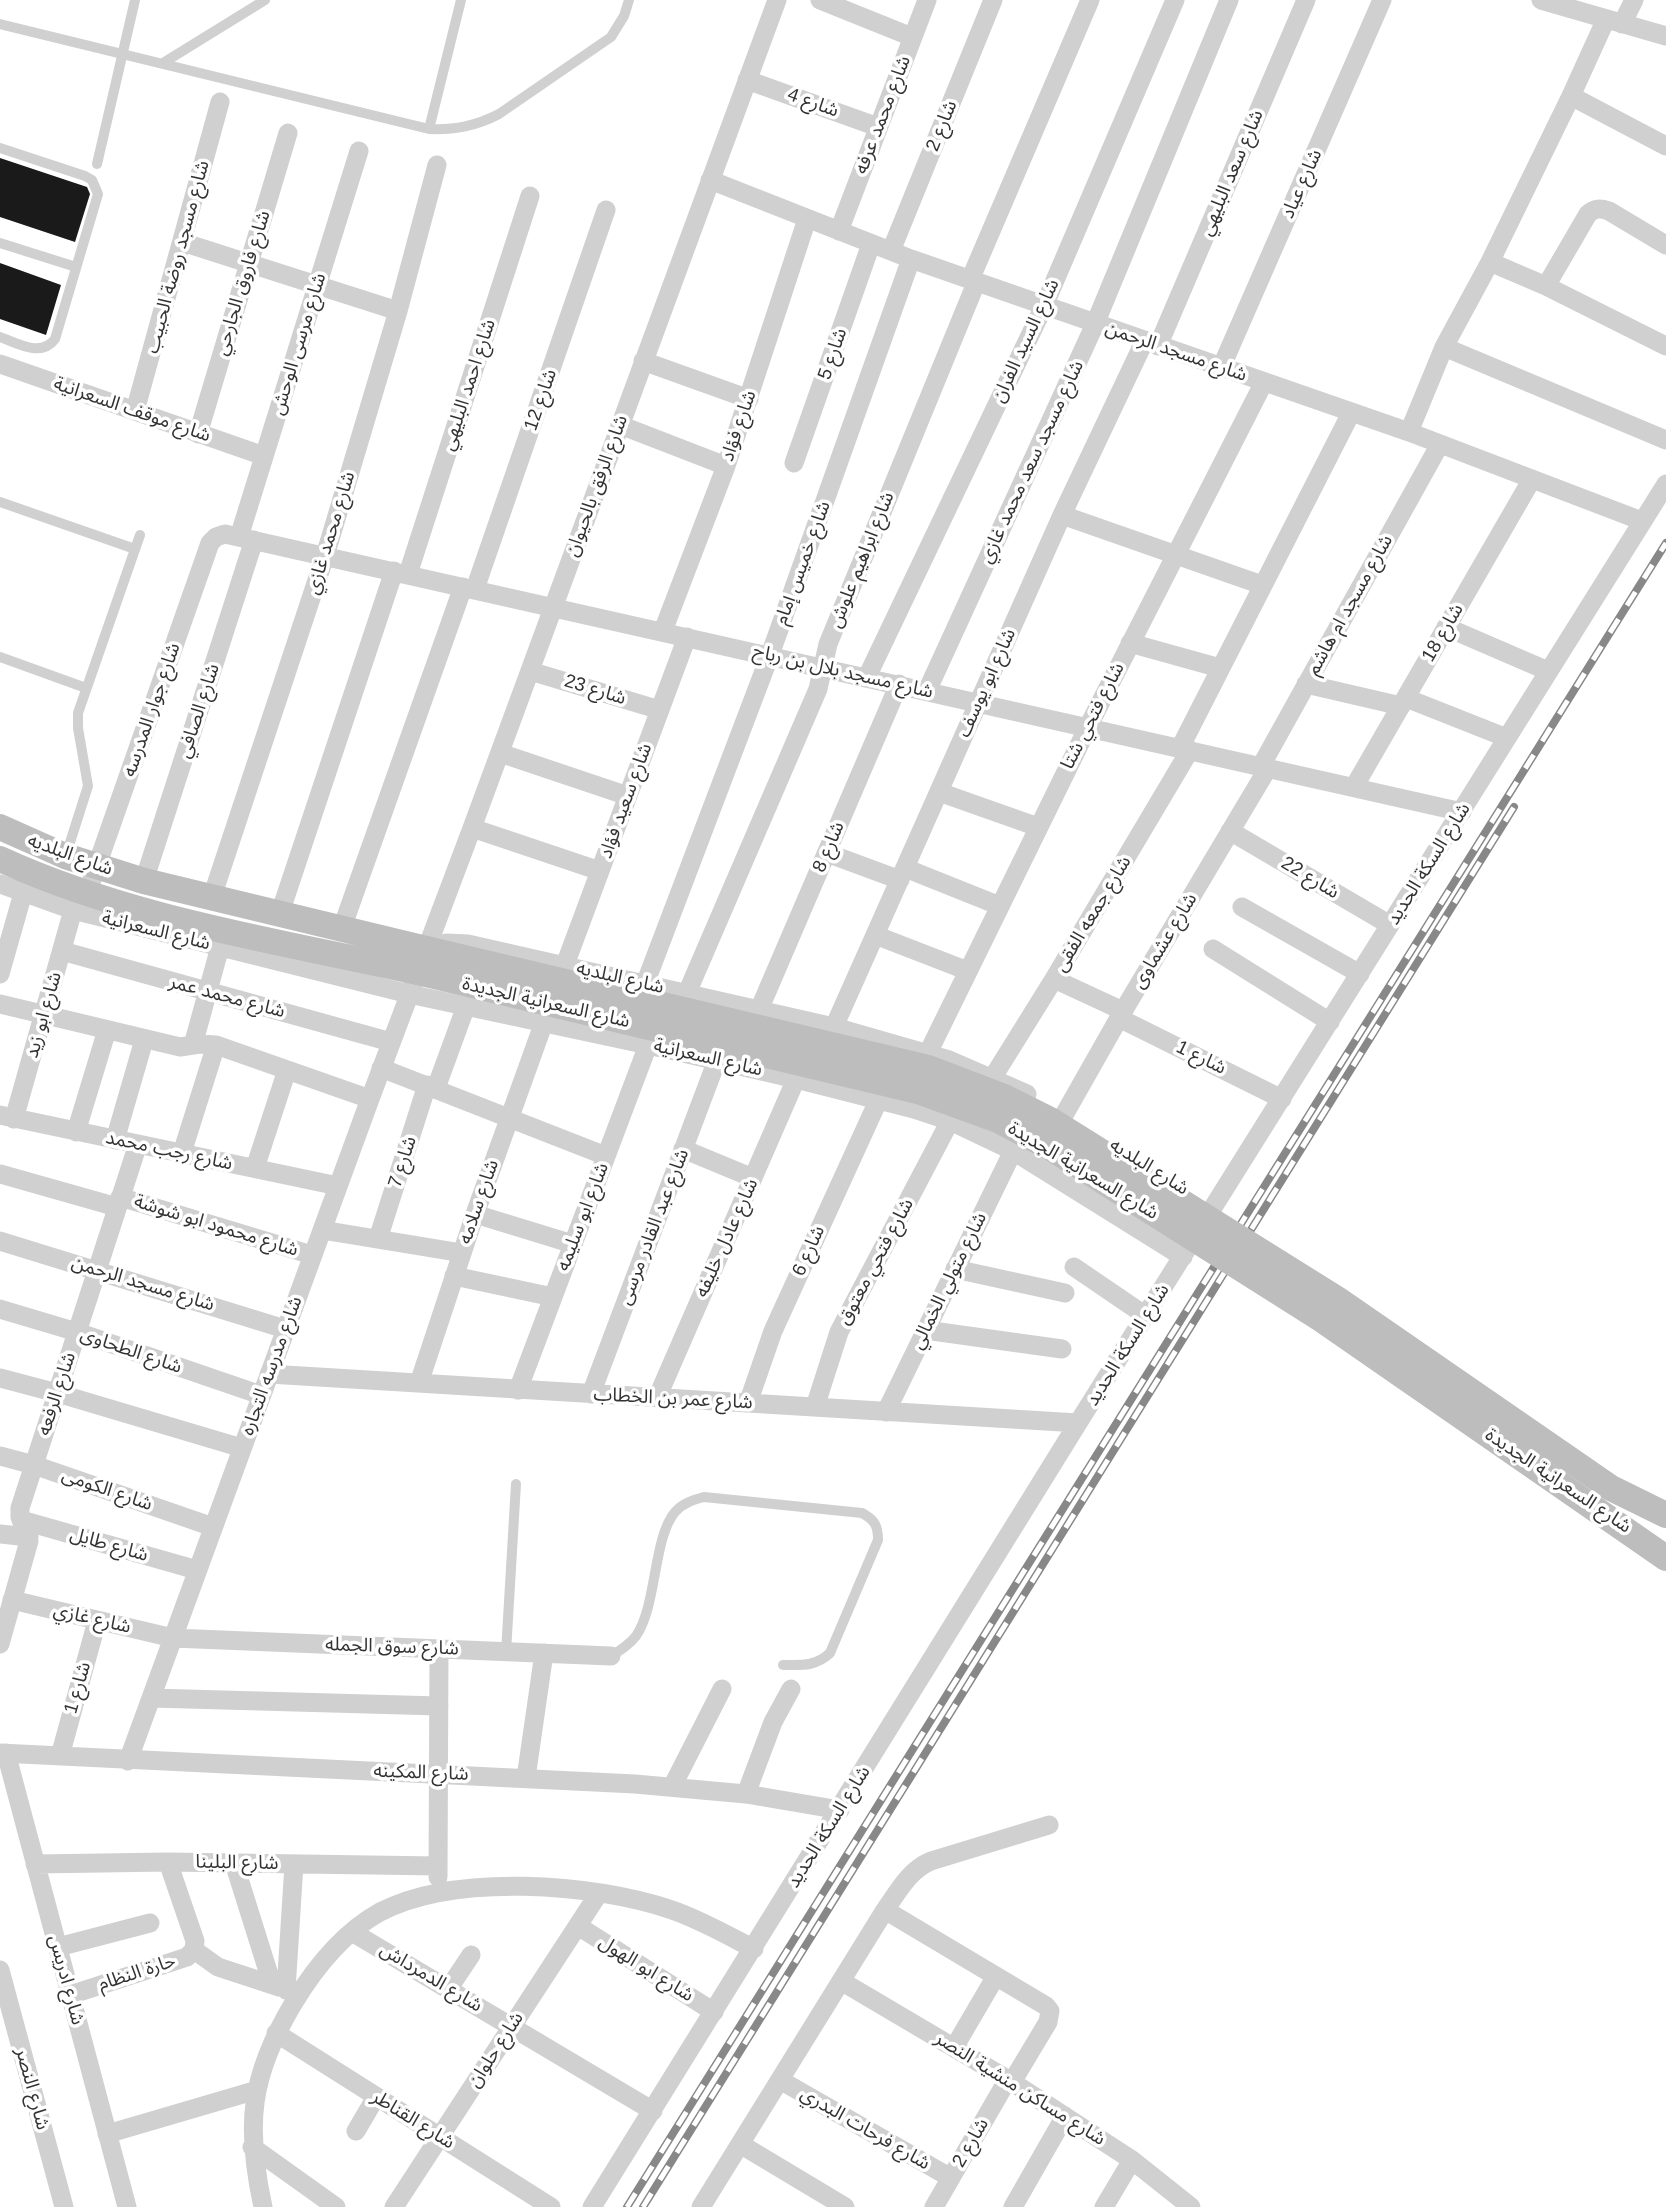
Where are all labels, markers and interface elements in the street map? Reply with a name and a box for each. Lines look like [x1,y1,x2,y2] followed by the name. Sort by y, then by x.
[850,53,916,177] street label: شارع محمد عرفه
[784,83,842,123] street label: شارع 4
[922,97,962,155] street label: شارع 2
[1195,106,1269,240] street label: شارع سعد البليهي
[1277,146,1327,222] street label: شارع عياد
[141,158,215,356] street label: شارع مسجد روضة الحبيب
[210,208,276,358] street label: شارع فاروق الجارحي
[267,270,331,418] street label: شارع مرسى الوحش
[987,276,1065,406] street label: شارع السيد الفران
[437,316,501,454] street label: شارع احمد البليهي
[1102,317,1250,387] street label: شارع مسجد الرحمن
[814,325,852,383] street label: شارع 5
[975,357,1089,567] street label: شارع مسجد سعد محمد غازي
[520,366,562,434] street label: شارع 12
[51,372,213,448] street label: شارع موقف السعرانية
[716,388,762,464] street label: شارع فؤاد
[561,412,633,560] street label: شارع الرفق بالحيوان
[301,469,361,597] street label: شارع محمد غازي
[824,489,900,631] street label: شارع ابراهيم علوش
[770,498,836,628] street label: شارع خميس إمام
[1302,531,1398,679] street label: شارع مسجد ام هاشم
[1417,600,1469,666] street label: شارع 18
[953,625,1021,741] street label: شارع ابو يوسف
[118,640,186,780] street label: شارع جوار المدرسه
[751,640,935,704] street label: شارع مسجد بلال بن رباح
[1056,659,1130,773] street label: شارع فتحي شتا
[173,661,225,761] street label: شارع الصافي
[561,670,629,710] street label: شارع 23
[595,740,657,862] street label: شارع سعيد فؤاد
[1382,799,1476,929] street label: شارع السكة الحديد
[808,818,850,876] street label: شارع 8
[24,829,116,881] street label: شارع البلديه
[1049,852,1137,976] street label: شارع جمعه الفقى
[1277,852,1343,904] street label: شارع 22
[1128,889,1202,993] street label: شارع عشماوى
[99,907,213,955] street label: شارع السعرانية
[574,957,666,999] street label: شارع البلديه
[21,969,67,1061] street label: شارع ابو زيد
[167,971,287,1023] street label: شارع محمد عمر
[460,973,632,1033] street label: شارع السعرانية الجديدة
[651,1034,765,1082] street label: شارع السعرانية
[1172,1036,1230,1080] street label: شارع 1
[1004,1117,1162,1225] street label: شارع السعرانية الجديدة
[104,1126,234,1176] street label: شارع رجب محمد
[384,1133,422,1191] street label: شارع 7
[1105,1134,1193,1200] street label: شارع البلديه
[614,1146,694,1308] street label: شارع عبد القادر مرسى
[454,1157,504,1247] street label: شارع سلامه
[552,1160,614,1274] street label: شارع ابو سليمه
[691,1175,763,1301] street label: شارع عادل خليفه
[131,1190,301,1262] street label: شارع محمود ابو شوشة
[833,1195,919,1329] street label: شارع فتحي معتوق
[906,1209,992,1353] street label: شارع متولي الخمالي
[788,1222,830,1280] street label: شارع 6
[69,1251,217,1317] street label: شارع مسجد الرحمن
[1081,1280,1175,1410] street label: شارع السكة الحديد
[236,1293,308,1439] street label: شارع مدرسه التجاره
[77,1323,185,1379] street label: شارع الطحاوى
[33,1349,81,1439] street label: شارع الرفعه
[593,1383,753,1415] street label: شارع عمر بن الخطاب
[1481,1424,1635,1538] street label: شارع السعرانية الجديدة
[59,1464,155,1516] street label: شارع الكومى
[67,1523,151,1567] street label: شارع طايل
[51,1599,133,1639] street label: شارع غازي
[325,1633,459,1661] street label: شارع سوق الجمله
[60,1659,96,1717] street label: شارع 1
[373,1760,469,1786] street label: شارع المكينه
[782,1762,876,1892] street label: شارع السكة الحديد
[195,1851,279,1875] street label: شارع البلينا
[594,1931,698,2007] street label: شارع ابو الهول
[43,1933,89,2027] street label: شارع ادريس
[376,1939,486,2017] street label: شارع الدمرداش
[95,1950,179,1996] street label: حارة النظام
[463,2008,529,2092] street label: شارع حلوان
[931,2027,1109,2151] street label: شارع مساكن منشية النصر
[10,2046,54,2132] street label: شارع النصر
[796,2083,934,2175] street label: شارع فرحات البدري
[367,2086,459,2154] street label: شارع القناطر
[948,2114,994,2172] street label: شارع 2

